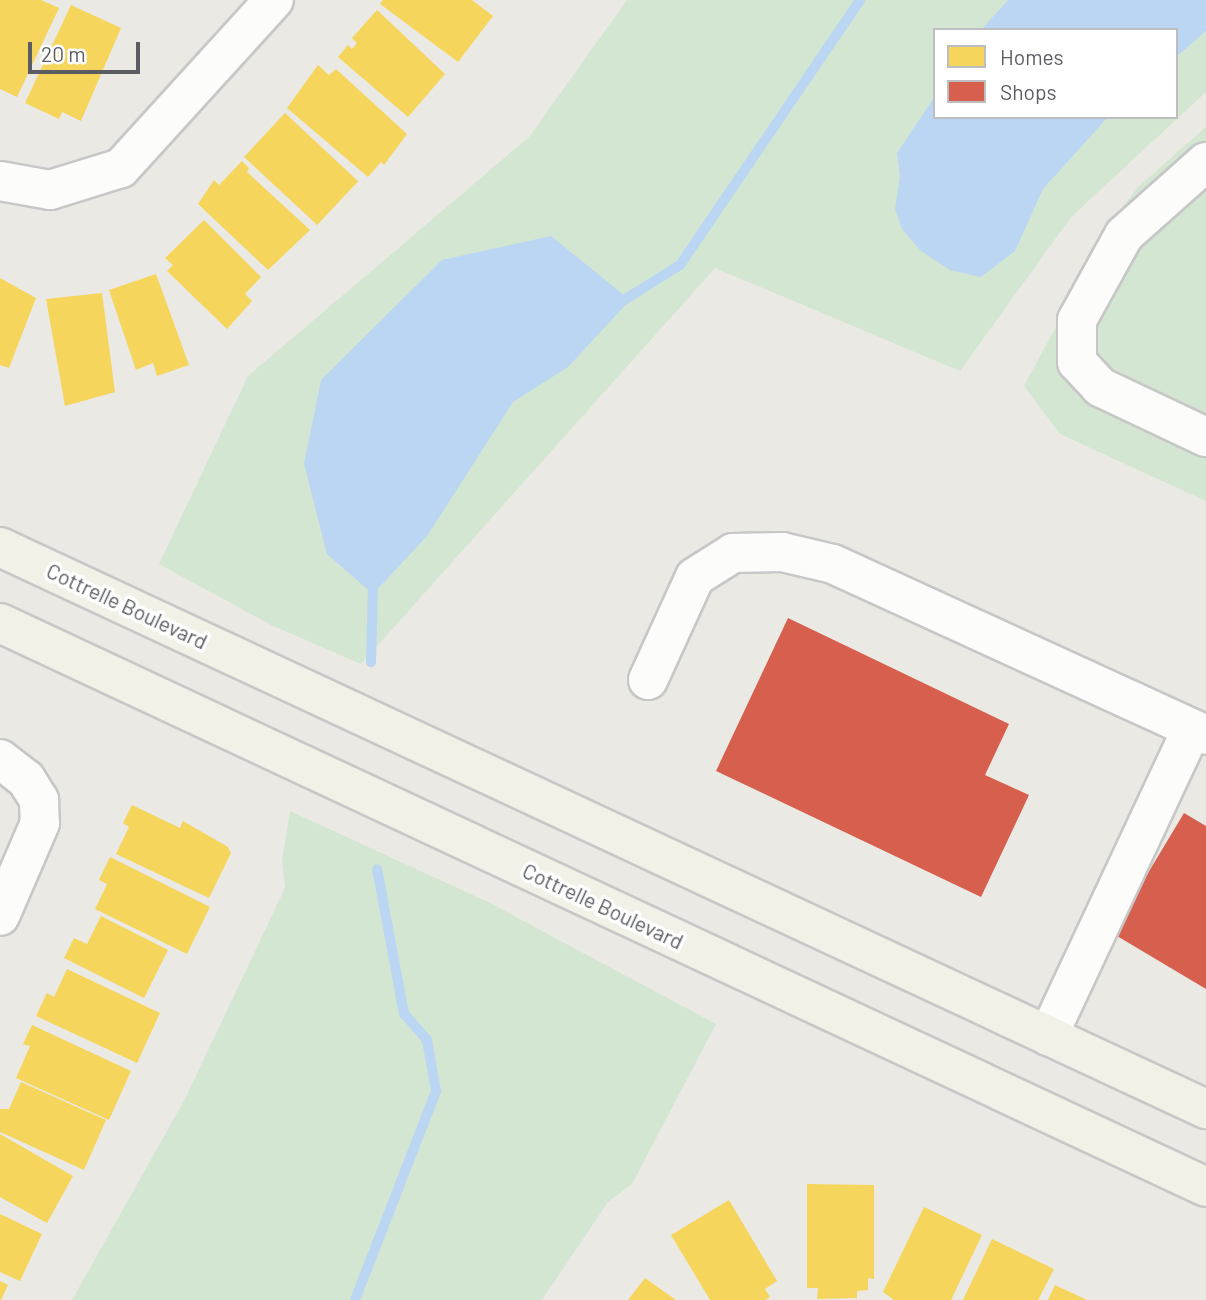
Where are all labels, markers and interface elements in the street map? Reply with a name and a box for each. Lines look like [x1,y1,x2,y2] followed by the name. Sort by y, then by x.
[32,28,144,72] scale bar
[933,28,1178,119] legend
[41,41,86,66] text: 20 m
[1000,44,1064,69] text: Homes
[1000,79,1057,104] text: Shops
[43,558,211,654] street label: Cottrelle Boulevard
[519,858,687,954] street label: Cottrelle Boulevard

